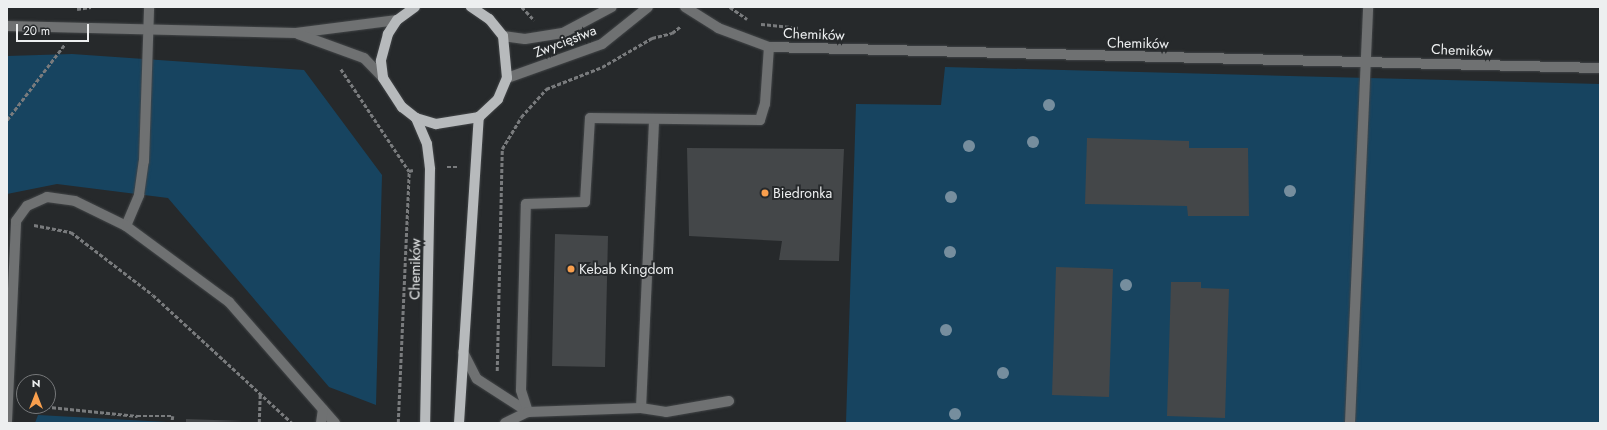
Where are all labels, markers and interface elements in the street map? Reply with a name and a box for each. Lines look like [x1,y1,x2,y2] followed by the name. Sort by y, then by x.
[18,16,91,42] scale bar
[531,21,599,61] street label: Zwycięstwa
[23,22,50,40] text: 20 m
[783,25,845,43] street label: Chemików
[1107,34,1169,52] street label: Chemików
[1431,41,1493,59] street label: Chemików
[773,185,832,201] place label: Biedronka
[760,188,770,198] marker: Biedronka
[406,238,424,300] street label: Chemików
[579,261,674,277] place label: Kebab Kingdom
[566,264,576,274] marker: Kebab Kingdom
[16,374,56,414] north arrow
[32,375,40,391] text: N

